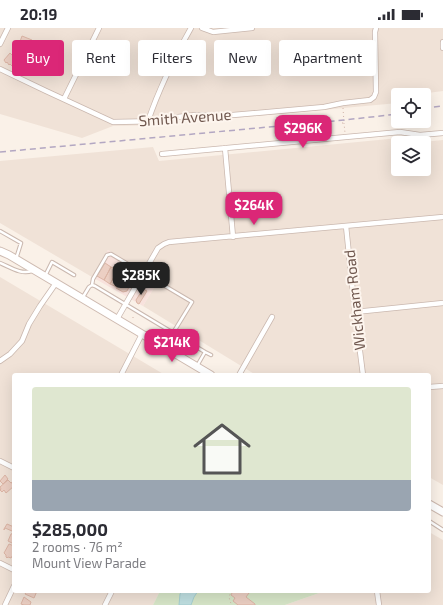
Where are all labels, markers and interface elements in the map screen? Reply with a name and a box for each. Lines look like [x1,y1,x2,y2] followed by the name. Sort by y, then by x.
[20,5,57,23] text: 20:19
[12,40,64,76] chip: Buy
[72,40,130,76] chip: Rent
[138,40,206,76] chip: Filters
[214,40,271,76] chip: New
[279,40,376,76] chip: Apartment
[391,88,431,176] map controls
[391,88,431,128] button: locate
[138,105,232,129] street label: Smith Avenue
[275,115,331,149] pin: $296K
[284,120,322,136] text: $296K
[391,136,431,176] button: layers
[226,192,282,226] pin: $264K
[234,197,274,213] text: $264K
[340,249,368,351] street label: Wickham Road
[113,262,169,296] pin: $285K
[122,267,160,283] text: $285K
[144,329,200,363] pin: $214K
[153,334,191,350] text: $214K
[186,413,258,485] icon: home
[32,519,108,539] text: $285,000
[32,539,123,555] text: 2 rooms · 76 m²
[32,555,146,571] text: Mount View Parade

